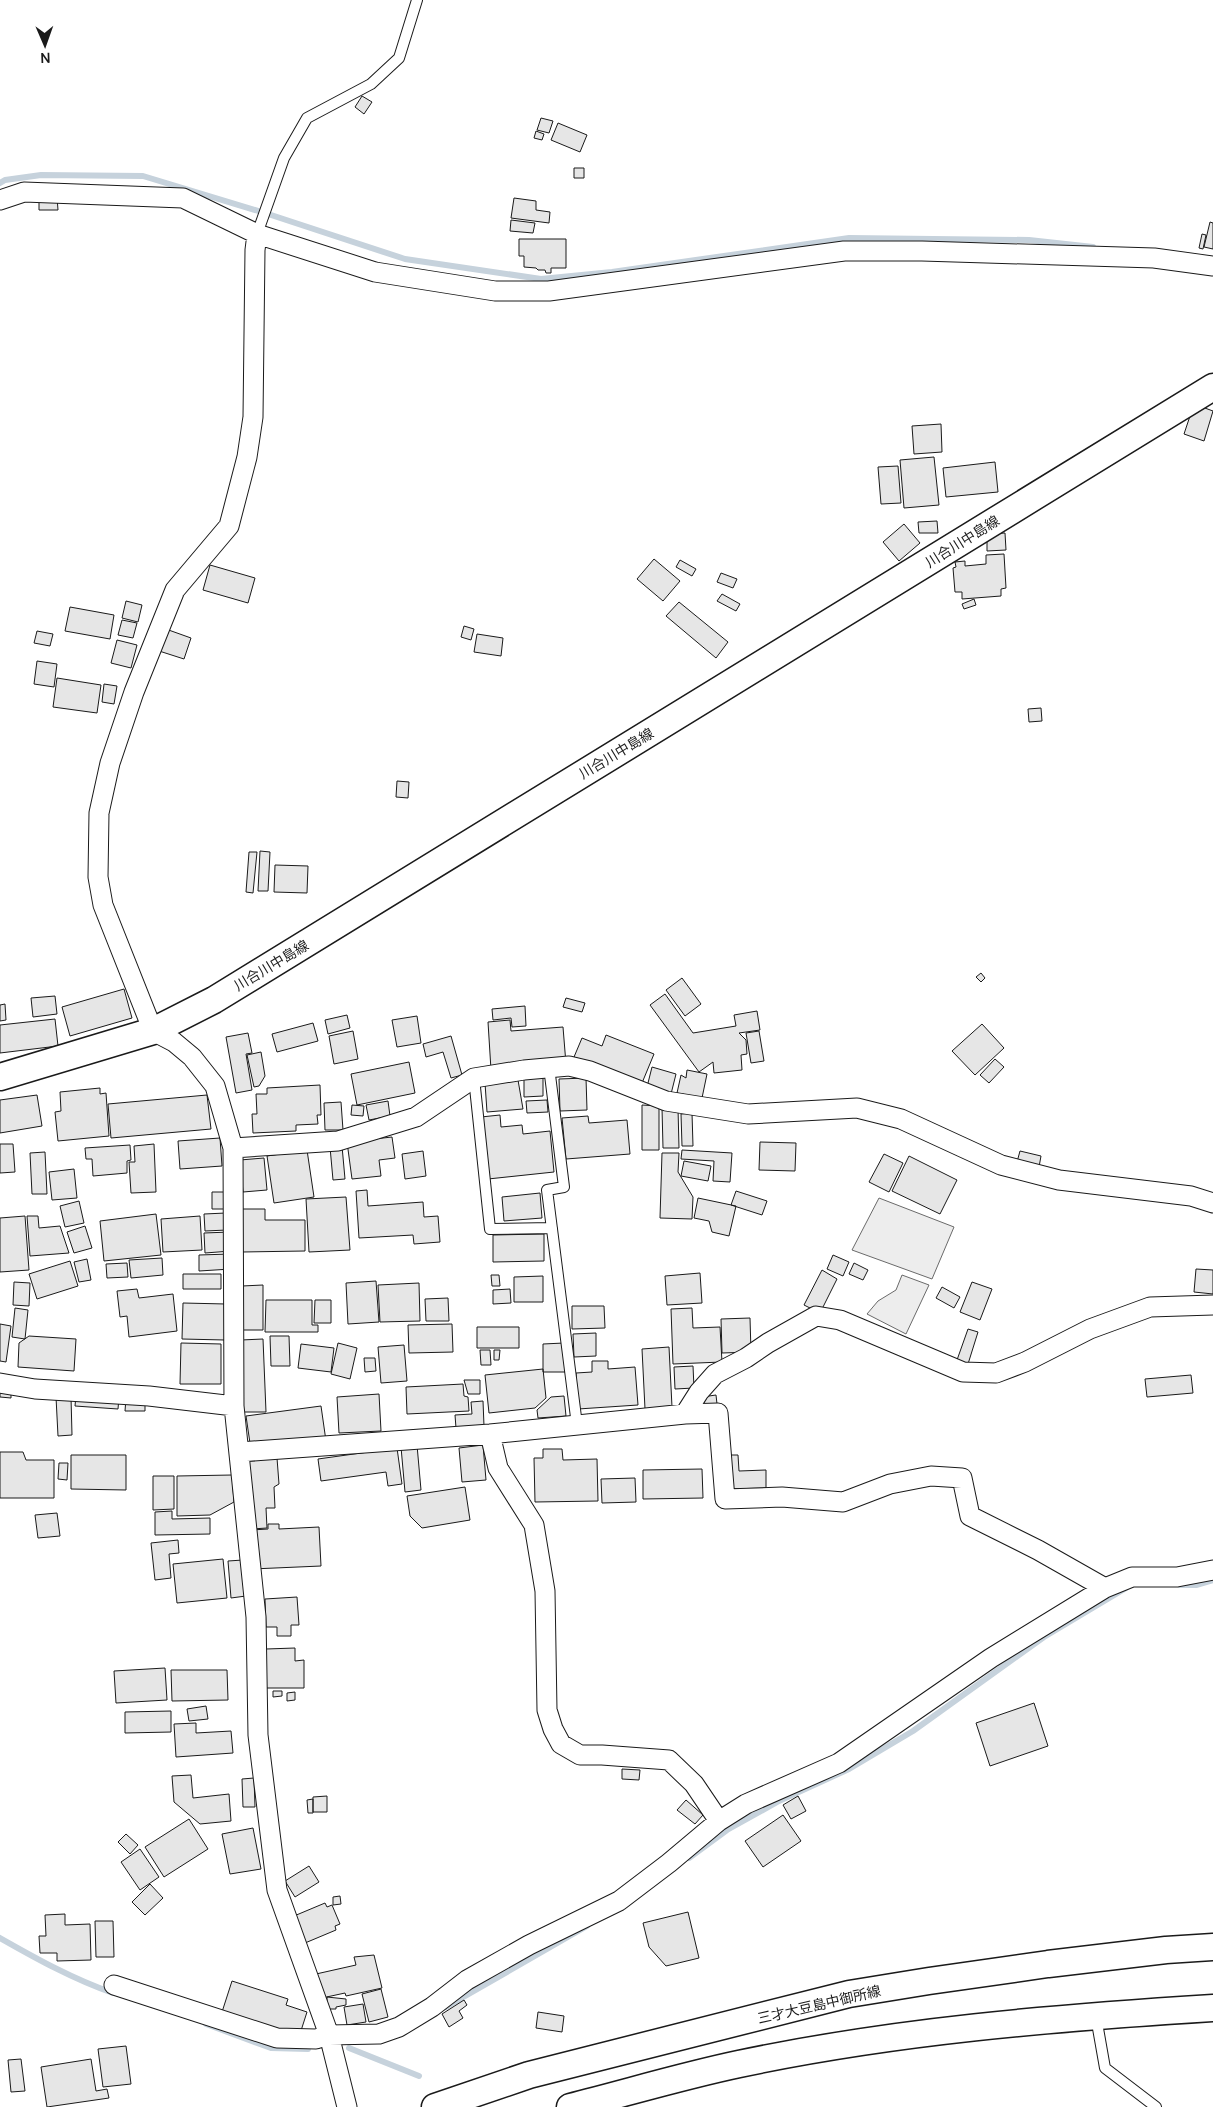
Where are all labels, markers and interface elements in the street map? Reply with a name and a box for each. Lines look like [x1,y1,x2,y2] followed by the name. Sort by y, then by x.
[20,20,70,70] north arrow
[40,49,51,68] text: N
[921,511,1003,571] street label: 川合川中島線
[575,723,657,783] street label: 川合川中島線
[230,935,312,995] street label: 川合川中島線
[755,1981,883,2027] street label: 三才大豆島中御所線

